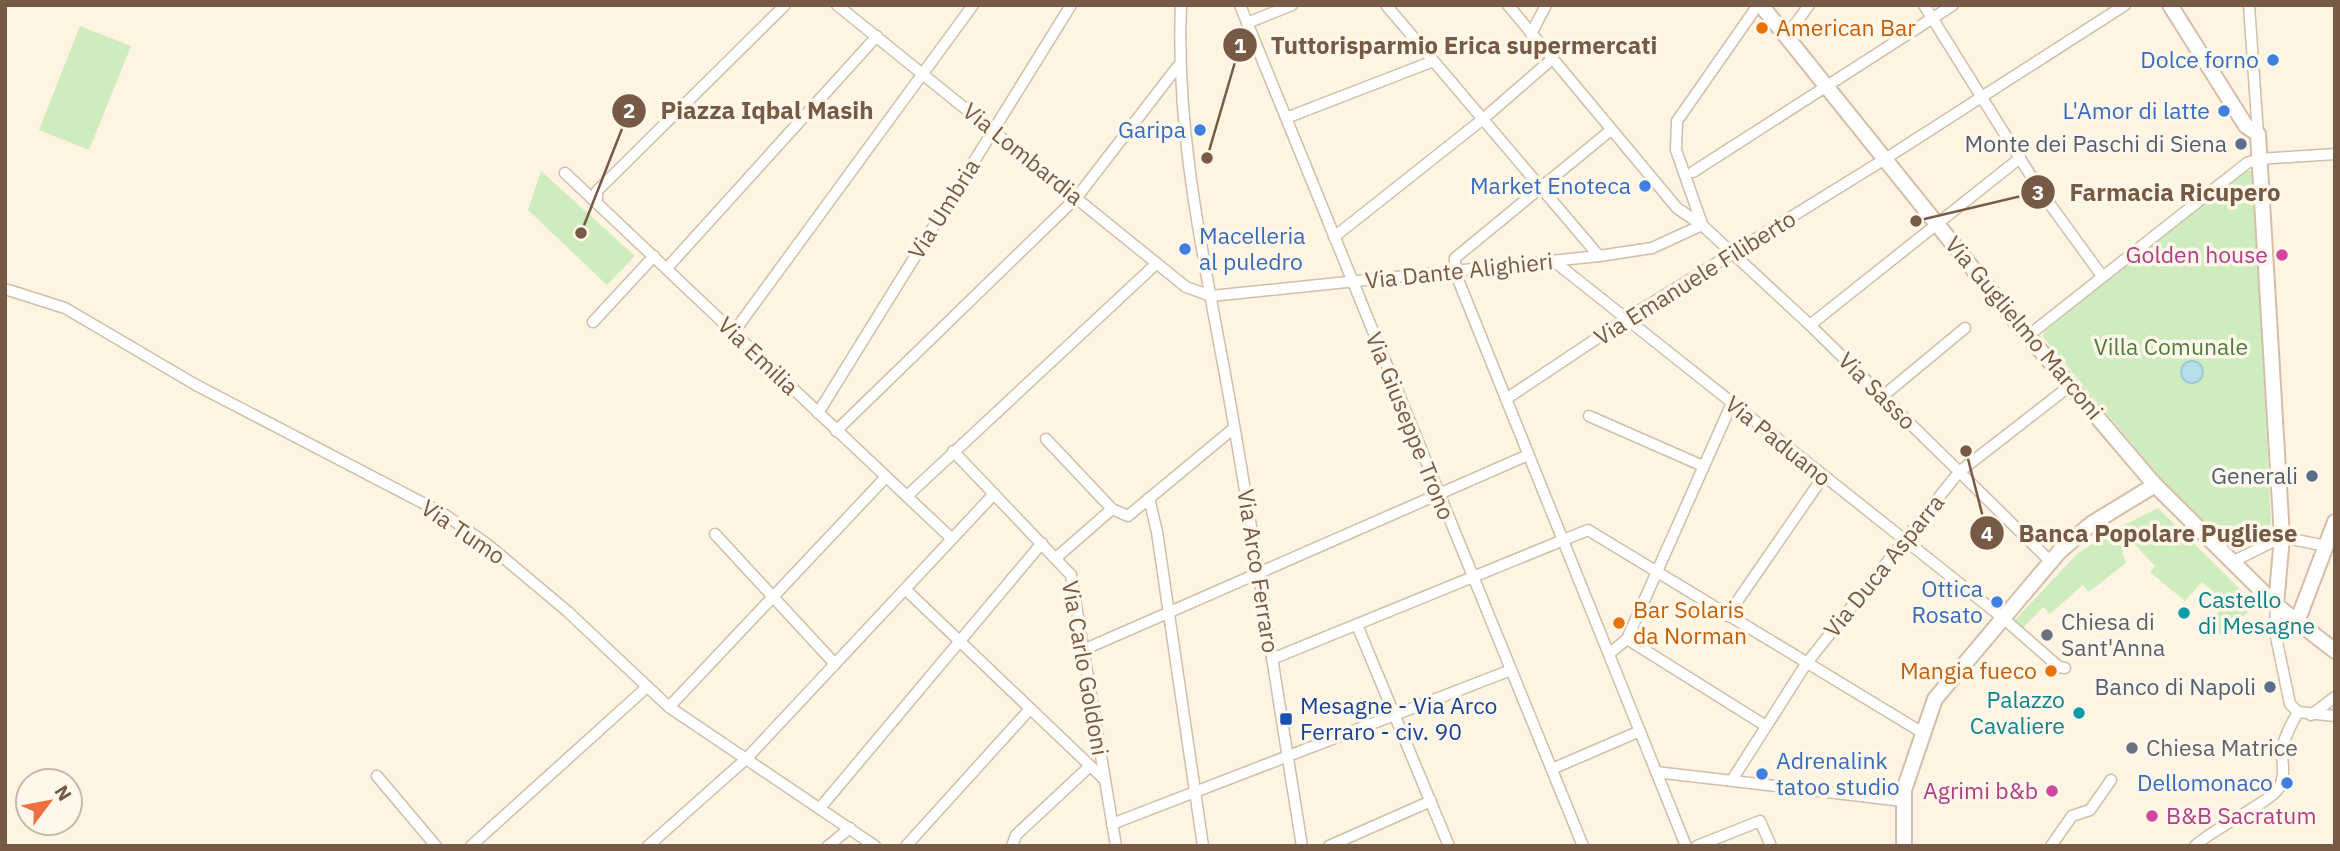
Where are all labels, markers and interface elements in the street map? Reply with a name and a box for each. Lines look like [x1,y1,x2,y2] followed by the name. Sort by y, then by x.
[1776,12,1916,42] place label: American Bar
[1754,20,1770,36] marker: American Bar
[1222,23,1672,68] callout: Tuttorisparmio Erica supermercati
[1271,29,1657,61] text: Tuttorisparmio Erica supermercati
[1234,31,1247,59] text: 1
[2140,44,2259,74] place label: Dolce forno
[2265,52,2281,68] marker: Dolce forno
[611,88,888,133] callout: Piazza Iqbal Masih
[660,94,874,126] text: Piazza Iqbal Masih
[957,95,1090,211] street label: Via Lombardia
[2063,95,2210,125] place label: L'Amor di latte
[623,96,635,124] text: 2
[2216,103,2232,119] marker: L'Amor di latte
[1118,114,1186,144] place label: Garipa
[1192,122,1208,138] marker: Garipa
[1965,128,2227,158] place label: Monte dei Paschi di Siena
[2233,136,2249,152] marker: Monte dei Paschi di Siena
[901,153,986,264] street label: Via Umbria
[1470,170,1631,200] place label: Market Enoteca
[2021,170,2295,215] callout: Farmacia Ricupero
[2069,176,2281,208] text: Farmacia Ricupero
[1637,178,1653,194] marker: Market Enoteca
[2032,178,2044,206] text: 3
[1588,203,1801,351] street label: Via Emanuele Filiberto
[1199,220,1306,276] place label: Macelleria al puledro
[1939,229,2110,425] street label: Via Guglielmo Marconi
[2126,239,2268,269] place label: Golden house
[1177,241,1193,257] marker: Macelleria al puledro
[1363,245,1554,295] street label: Via Dante Alighieri
[2274,247,2290,263] marker: Golden house
[712,309,805,401] street label: Via Emilia
[1360,327,1462,524] street label: Via Giuseppe Trono
[2094,331,2248,361] park label: Villa Comunale
[1832,345,1923,436] street label: Via Sasso
[1719,388,1838,492] street label: Via Paduano
[2211,460,2298,490] place label: Generali
[2304,468,2320,484] marker: Generali
[1231,487,1287,655] street label: Via Arco Ferraro
[1816,488,1950,643] street label: Via Duca Asparra
[416,492,512,570] street label: Via Tumo
[1969,511,2311,556] callout: Banca Popolare Pugliese
[2019,517,2297,549] text: Banca Popolare Pugliese
[1981,519,1993,547] text: 4
[1911,573,1983,629] place label: Ottica Rosato
[1056,578,1116,758] street label: Via Carlo Goldoni
[2198,584,2315,640] place label: Castello di Mesagne
[1633,594,1747,650] place label: Bar Solaris da Norman
[1989,594,2005,610] marker: Ottica Rosato
[2176,605,2192,621] marker: Castello di Mesagne
[2061,606,2165,662] place label: Chiesa di Sant'Anna
[1611,615,1627,631] marker: Bar Solaris da Norman
[2039,627,2055,643] marker: Chiesa di Sant'Anna
[1900,655,2037,685] place label: Mangia fueco
[2043,663,2059,679] marker: Mangia fueco
[2095,671,2256,701] place label: Banco di Napoli
[2262,679,2278,695] marker: Banco di Napoli
[1970,684,2065,740] place label: Palazzo Cavaliere
[1300,690,1498,746] place label: Mesagne - Via Arco Ferraro - civ. 90
[2071,705,2087,721] marker: Palazzo Cavaliere
[1278,711,1294,727] marker: Mesagne - Via Arco Ferraro - civ. 90
[2146,732,2298,762] place label: Chiesa Matrice
[2124,740,2140,756] marker: Chiesa Matrice
[1776,745,1900,801] place label: Adrenalink tatoo studio
[1754,766,1770,782] marker: Adrenalink tatoo studio
[14,767,84,837] north arrow
[2137,767,2273,797] place label: Dellomonaco
[1923,775,2038,805] place label: Agrimi b&b
[2279,775,2295,791] marker: Dellomonaco
[50,781,77,805] text: N
[2044,783,2060,799] marker: Agrimi b&b
[2166,800,2317,830] place label: B&B Sacratum
[2144,808,2160,824] marker: B&B Sacratum

